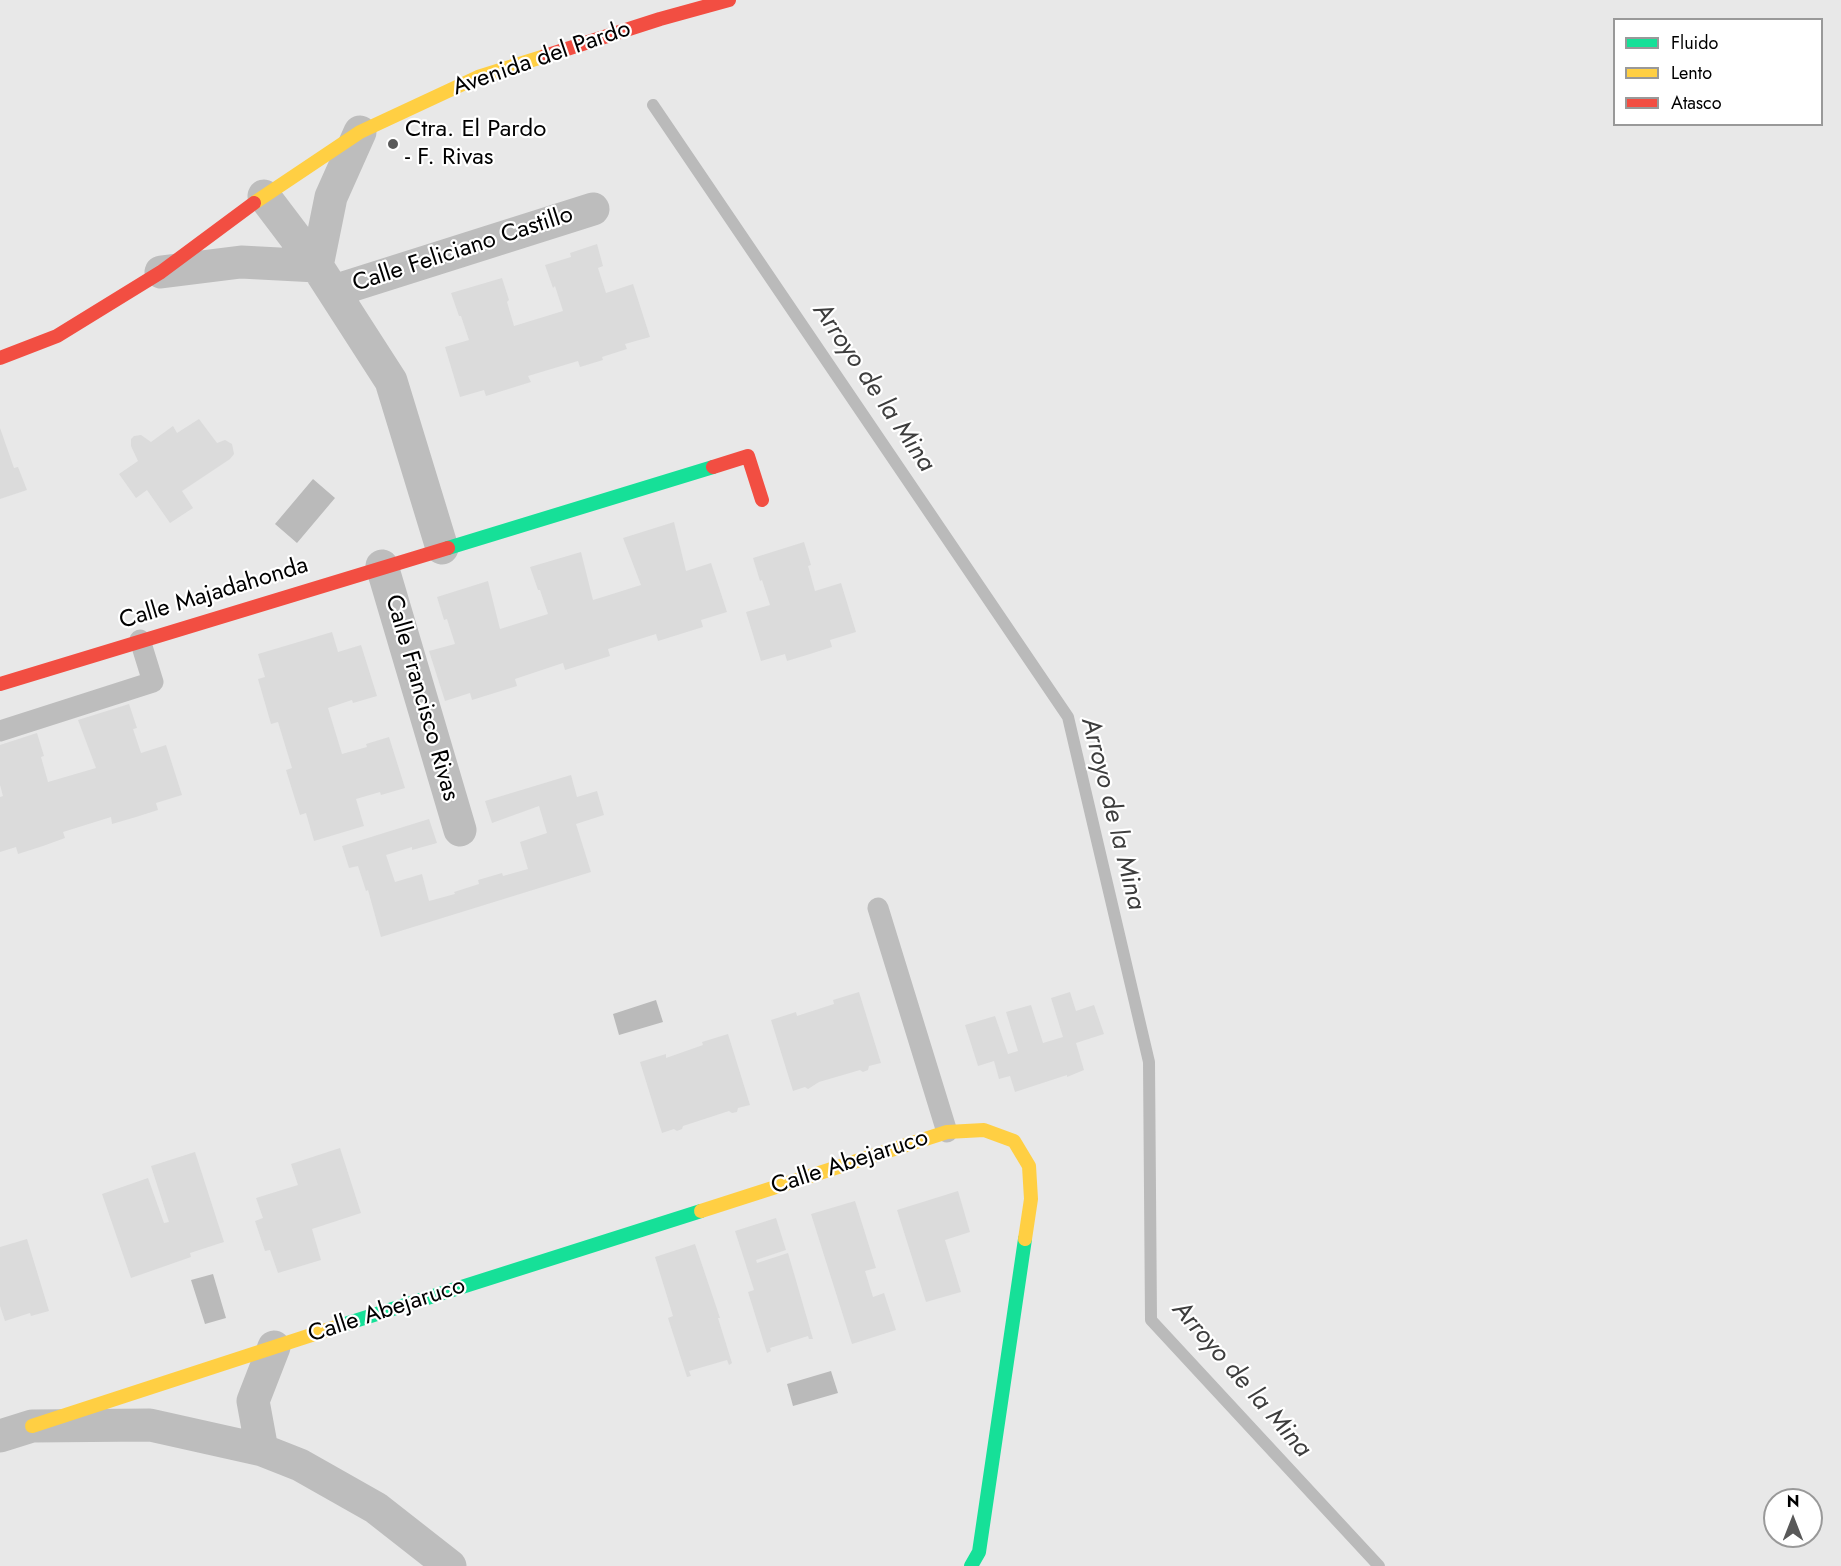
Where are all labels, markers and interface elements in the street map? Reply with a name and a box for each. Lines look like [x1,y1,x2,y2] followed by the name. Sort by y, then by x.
[449,15,635,103] street label: Avenida del Pardo
[1613,18,1823,126] legend
[1671,30,1718,56] text: Fluido
[1671,60,1712,86] text: Lento
[1671,90,1722,116] text: Atasco
[405,116,546,172] place label: Ctra. El Pardo - F. Rivas
[386,137,400,151] marker: Ctra. El Pardo - F. Rivas
[349,201,577,299] street label: Calle Feliciano Castillo
[805,298,941,478] water label: Arroyo de la Mina
[116,552,312,636] street label: Calle Majadahonda
[378,592,464,804] street label: Calle Francisco Rivas
[1073,715,1151,913] water label: Arroyo de la Mina
[768,1124,932,1202] street label: Calle Abejaruco
[305,1272,469,1350] street label: Calle Abejaruco
[1165,1295,1317,1465] water label: Arroyo de la Mina
[1763,1488,1823,1548] north arrow
[1787,1490,1799,1513] text: N

